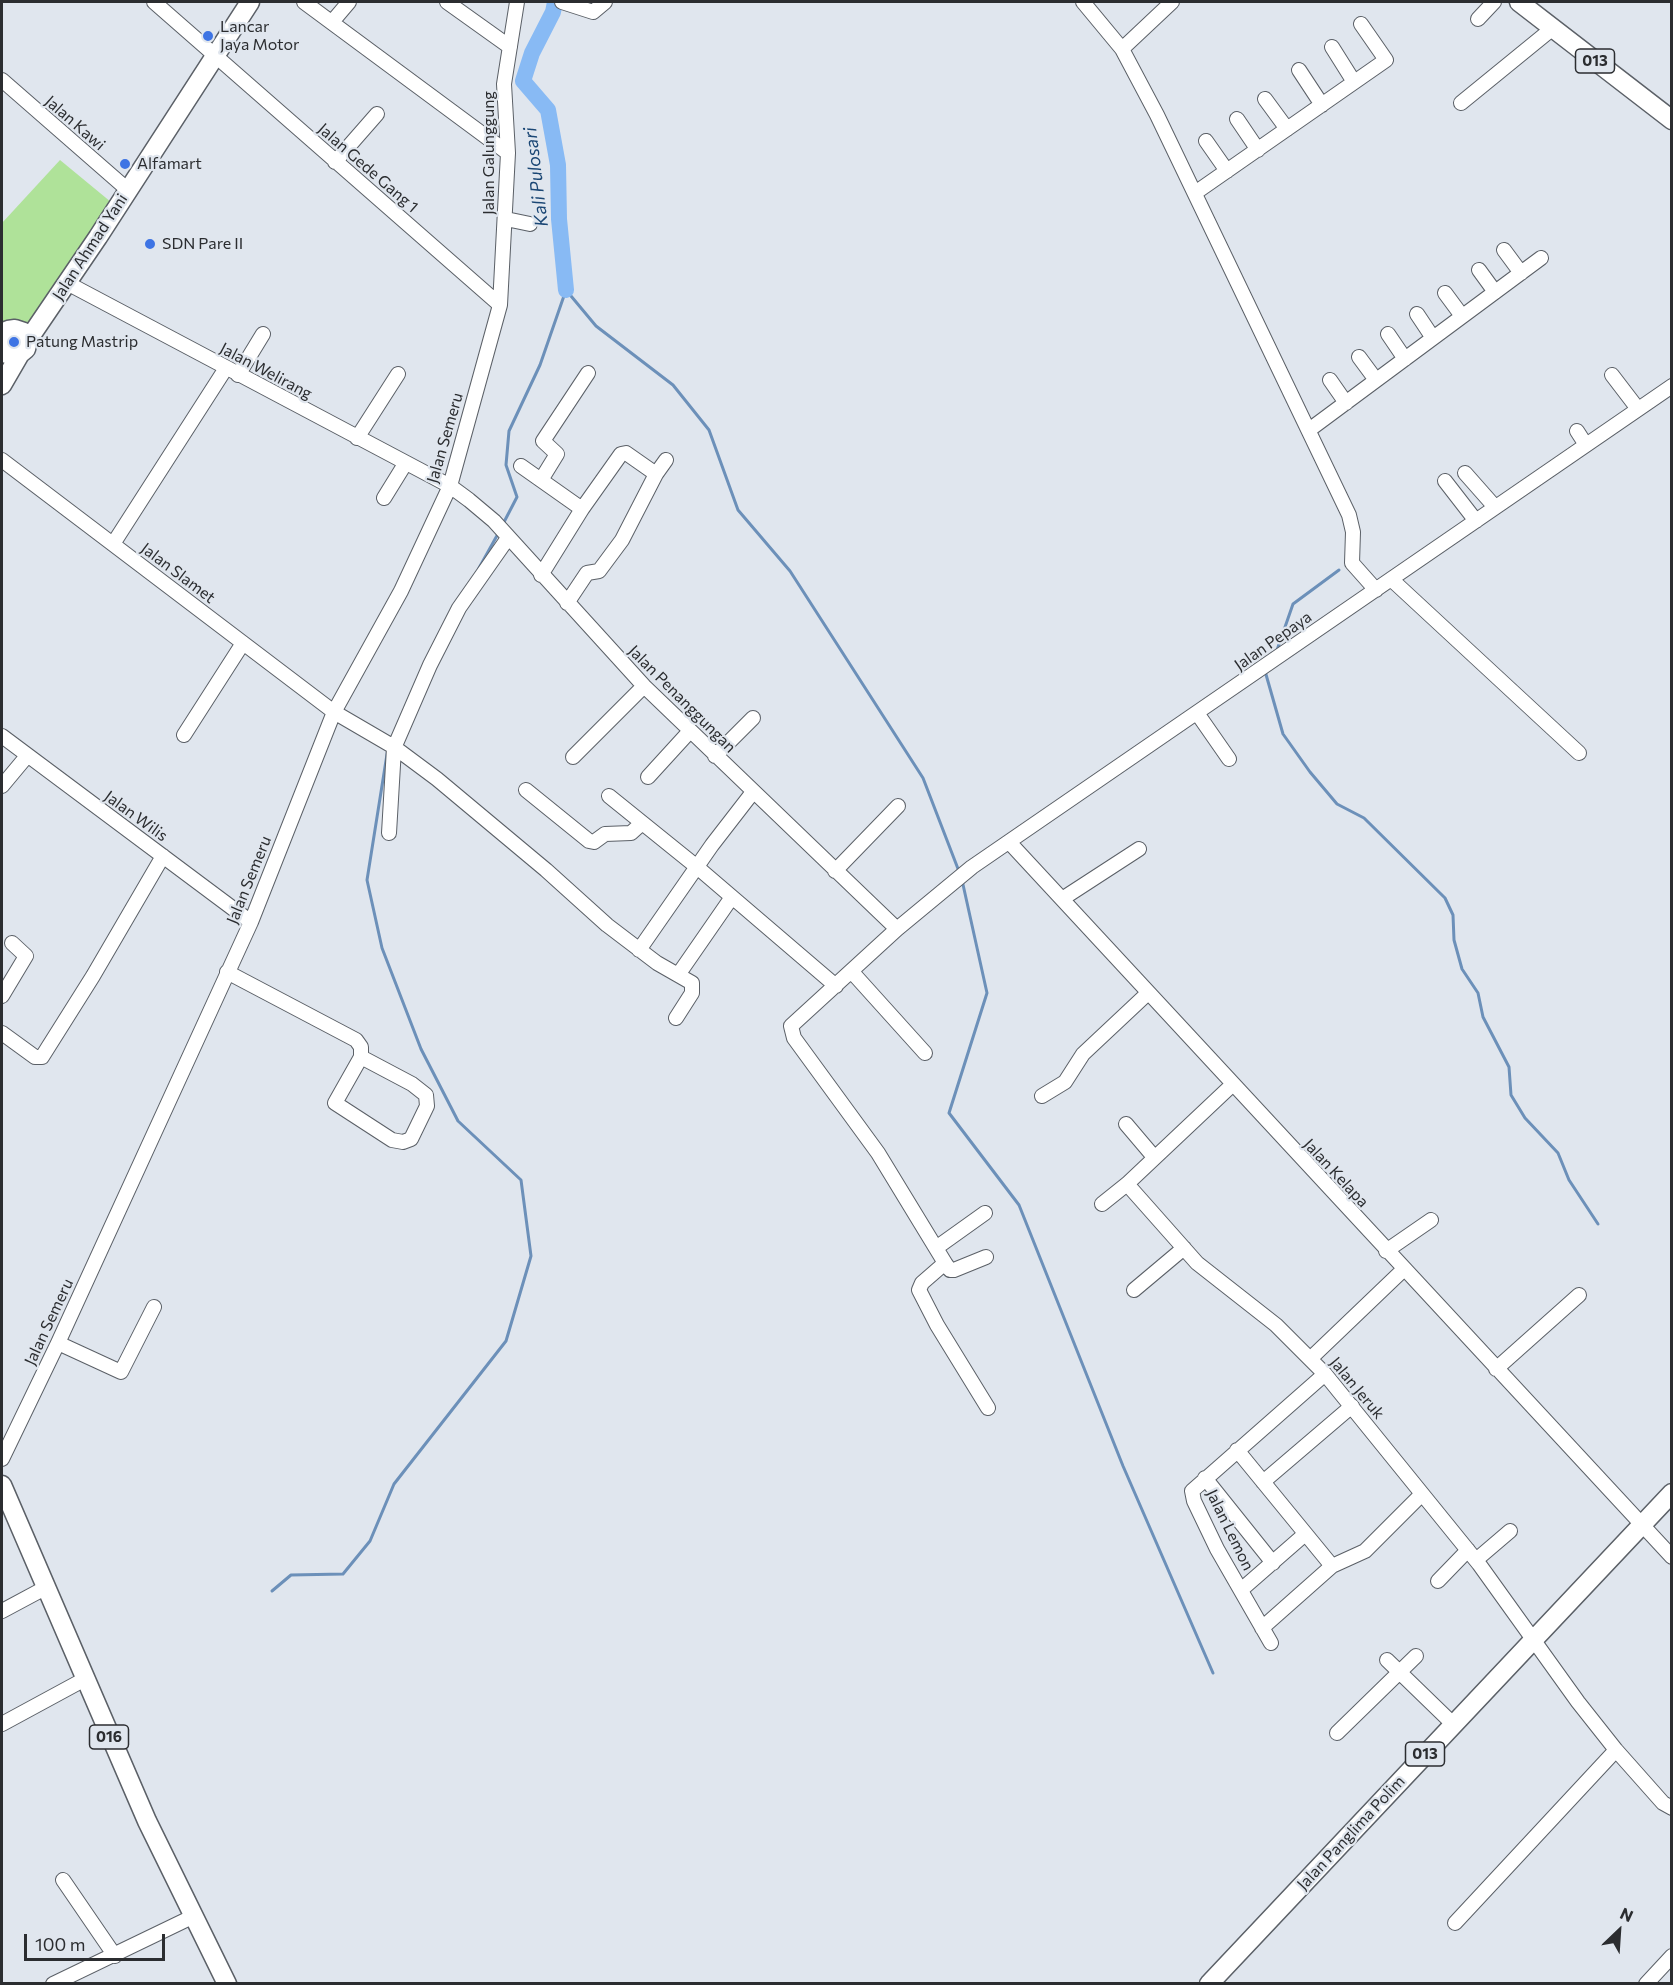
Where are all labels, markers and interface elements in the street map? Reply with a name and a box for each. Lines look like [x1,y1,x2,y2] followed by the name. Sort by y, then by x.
[220,17,300,55] place label: Lancar Jaya Motor
[201,29,215,43] marker: Lancar Jaya Motor
[1576,49,1614,73] road number: 013
[479,91,499,215] street label: Jalan Galunggung
[41,92,109,154] street label: Jalan Kawi
[314,119,422,217] street label: Jalan Gede Gang 1
[519,126,553,228] water label: Kali Pulosari
[137,154,202,174] place label: Alfamart
[118,157,132,171] marker: Alfamart
[48,190,132,304] street label: Jalan Ahmad Yani
[162,234,243,254] place label: SDN Pare II
[143,237,157,251] marker: SDN Pare II
[26,332,138,352] place label: Patung Mastrip
[7,335,21,349] marker: Patung Mastrip
[216,339,316,403] street label: Jalan Welirang
[423,391,467,485] street label: Jalan Semeru
[137,539,219,607] street label: Jalan Slamet
[1231,607,1315,675] street label: Jalan Pepaya
[624,641,740,757] street label: Jalan Penanggungan
[101,787,171,845] street label: Jalan Wilis
[223,833,275,927] street label: Jalan Semeru
[1299,1135,1373,1211] street label: Jalan Kelapa
[21,1276,77,1368] street label: Jalan Semeru
[1326,1353,1388,1423] street label: Jalan Jeruk
[1202,1486,1258,1574] street label: Jalan Lemon
[90,1725,128,1749] road number: 016
[1406,1742,1444,1766] road number: 013
[1293,1772,1409,1894] street label: Jalan Panglima Polim
[1589,1901,1649,1961] north arrow
[1617,1903,1636,1925] text: N
[27,1922,168,1960] scale bar
[35,1933,85,1955] text: 100 m

